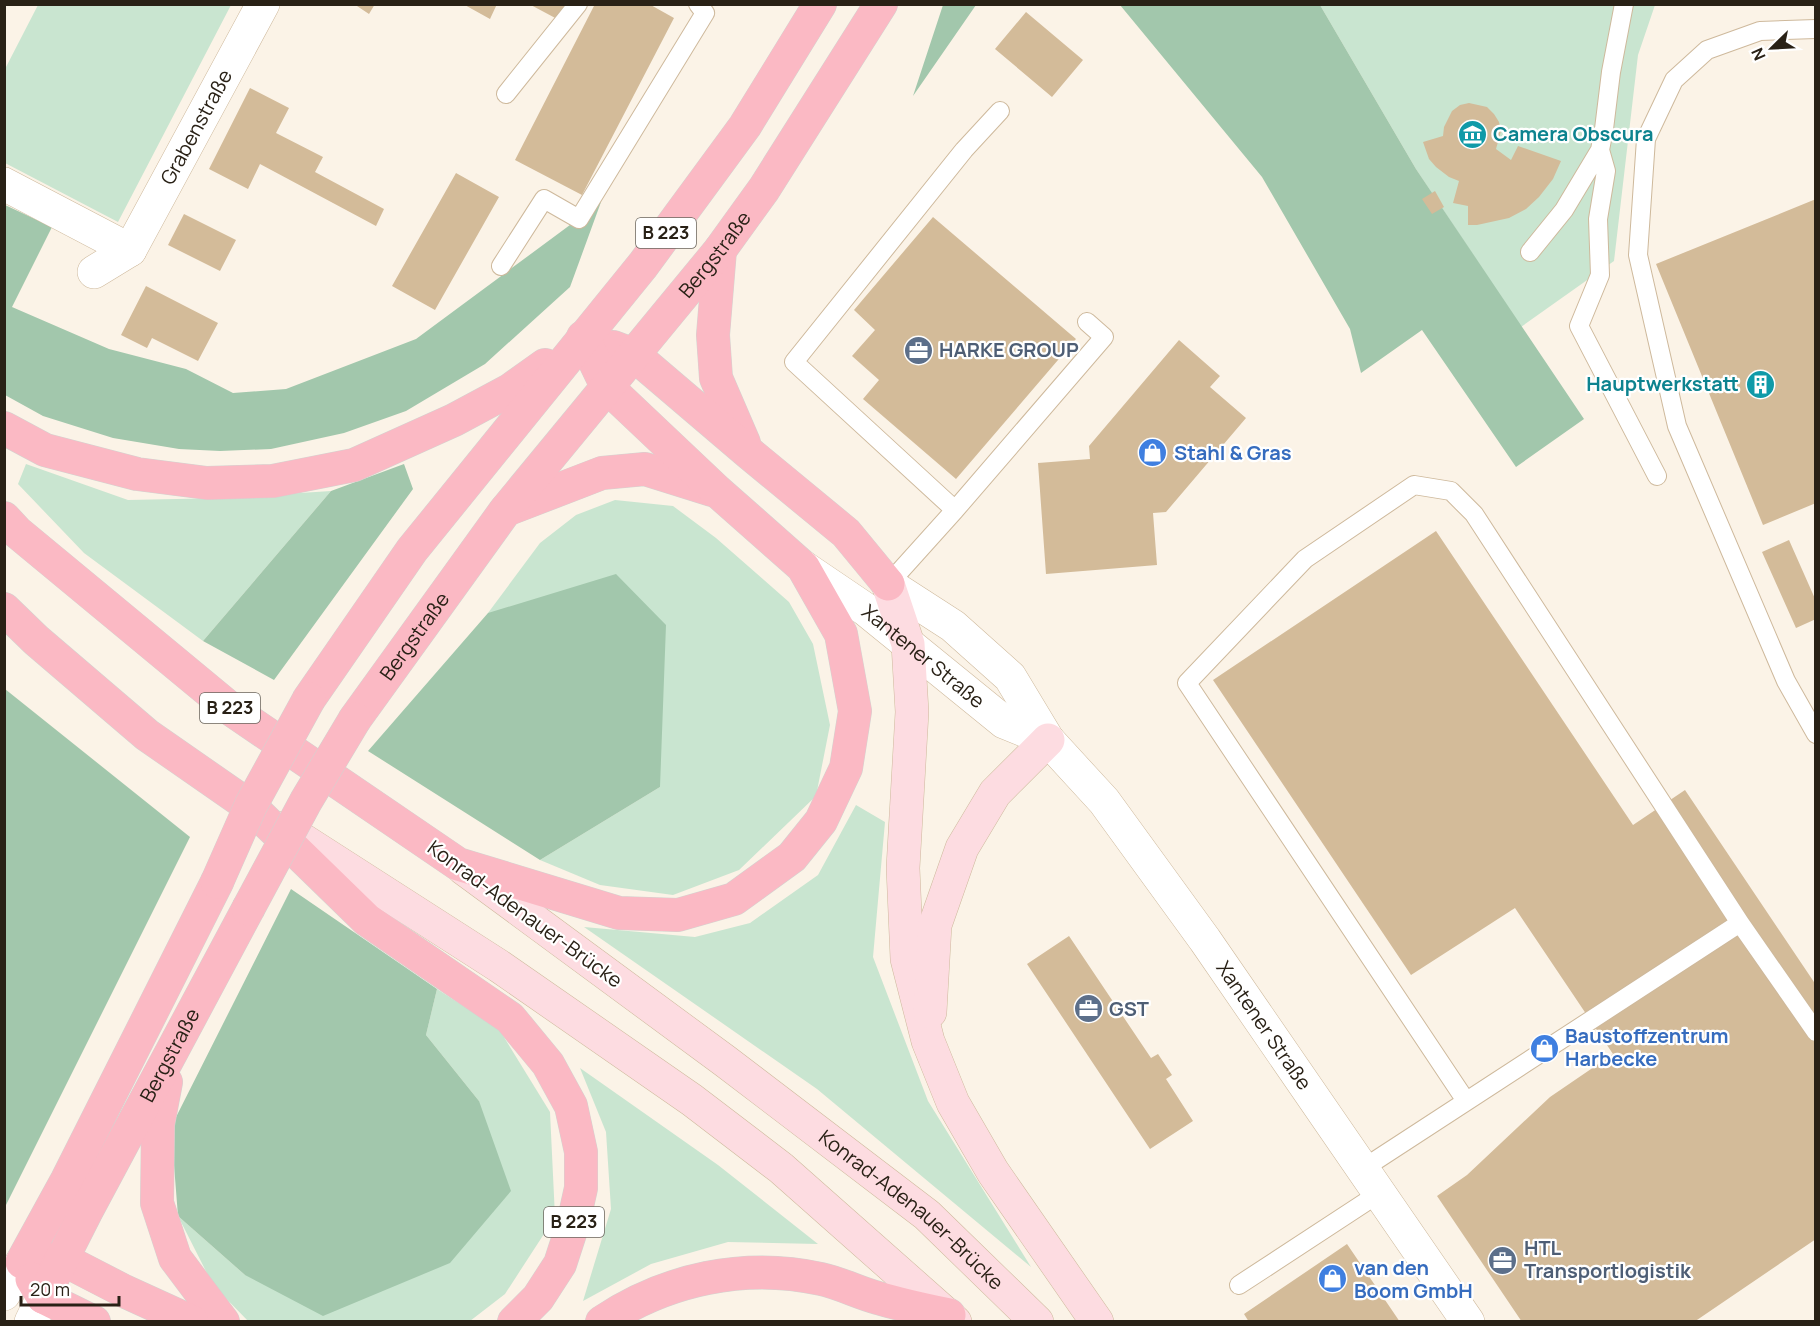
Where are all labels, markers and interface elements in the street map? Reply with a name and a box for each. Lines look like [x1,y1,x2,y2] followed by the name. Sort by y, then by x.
[1742,18,1802,78] north arrow
[1746,44,1771,64] text: N
[154,64,238,189] street label: Grabenstraße
[1456,118,1488,150] museum icon: Camera Obscura
[1493,120,1654,147] place label: Camera Obscura
[672,205,757,303] street label: Bergstraße
[636,218,696,248] road number: B 223
[902,334,934,366] office icon: HARKE GROUP
[939,336,1079,363] place label: HARKE GROUP
[1744,368,1776,400] building icon: Hauptwerkstatt
[1586,370,1739,397] place label: Hauptwerkstatt
[1137,437,1169,469] shop icon: Stahl & Gras
[1174,439,1292,466] place label: Stahl & Gras
[373,586,455,686] street label: Bergstraße
[857,598,991,714] street label: Xantener Straße
[200,693,260,723] road number: B 223
[423,834,628,993] street label: Konrad-Adenauer-Brücke
[1210,956,1318,1095] street label: Xantener Straße
[1072,993,1104,1025] office icon: GST
[1109,995,1149,1022] place label: GST
[133,1003,205,1107] street label: Bergstraße
[1565,1022,1729,1072] place label: Baustoffzentrum Harbecke
[1528,1032,1560,1064] shop icon: Baustoffzentrum Harbecke
[814,1123,1010,1295] street label: Konrad-Adenauer-Brücke
[544,1207,604,1237] road number: B 223
[1524,1234,1692,1284] place label: HTL Transportlogistik
[1487,1244,1519,1276] office icon: HTL Transportlogistik
[1354,1254,1473,1304] place label: van den Boom GmbH
[1317,1263,1349,1295] shop icon: van den Boom GmbH
[21,1269,118,1307] scale bar
[30,1277,70,1301] text: 20 m

